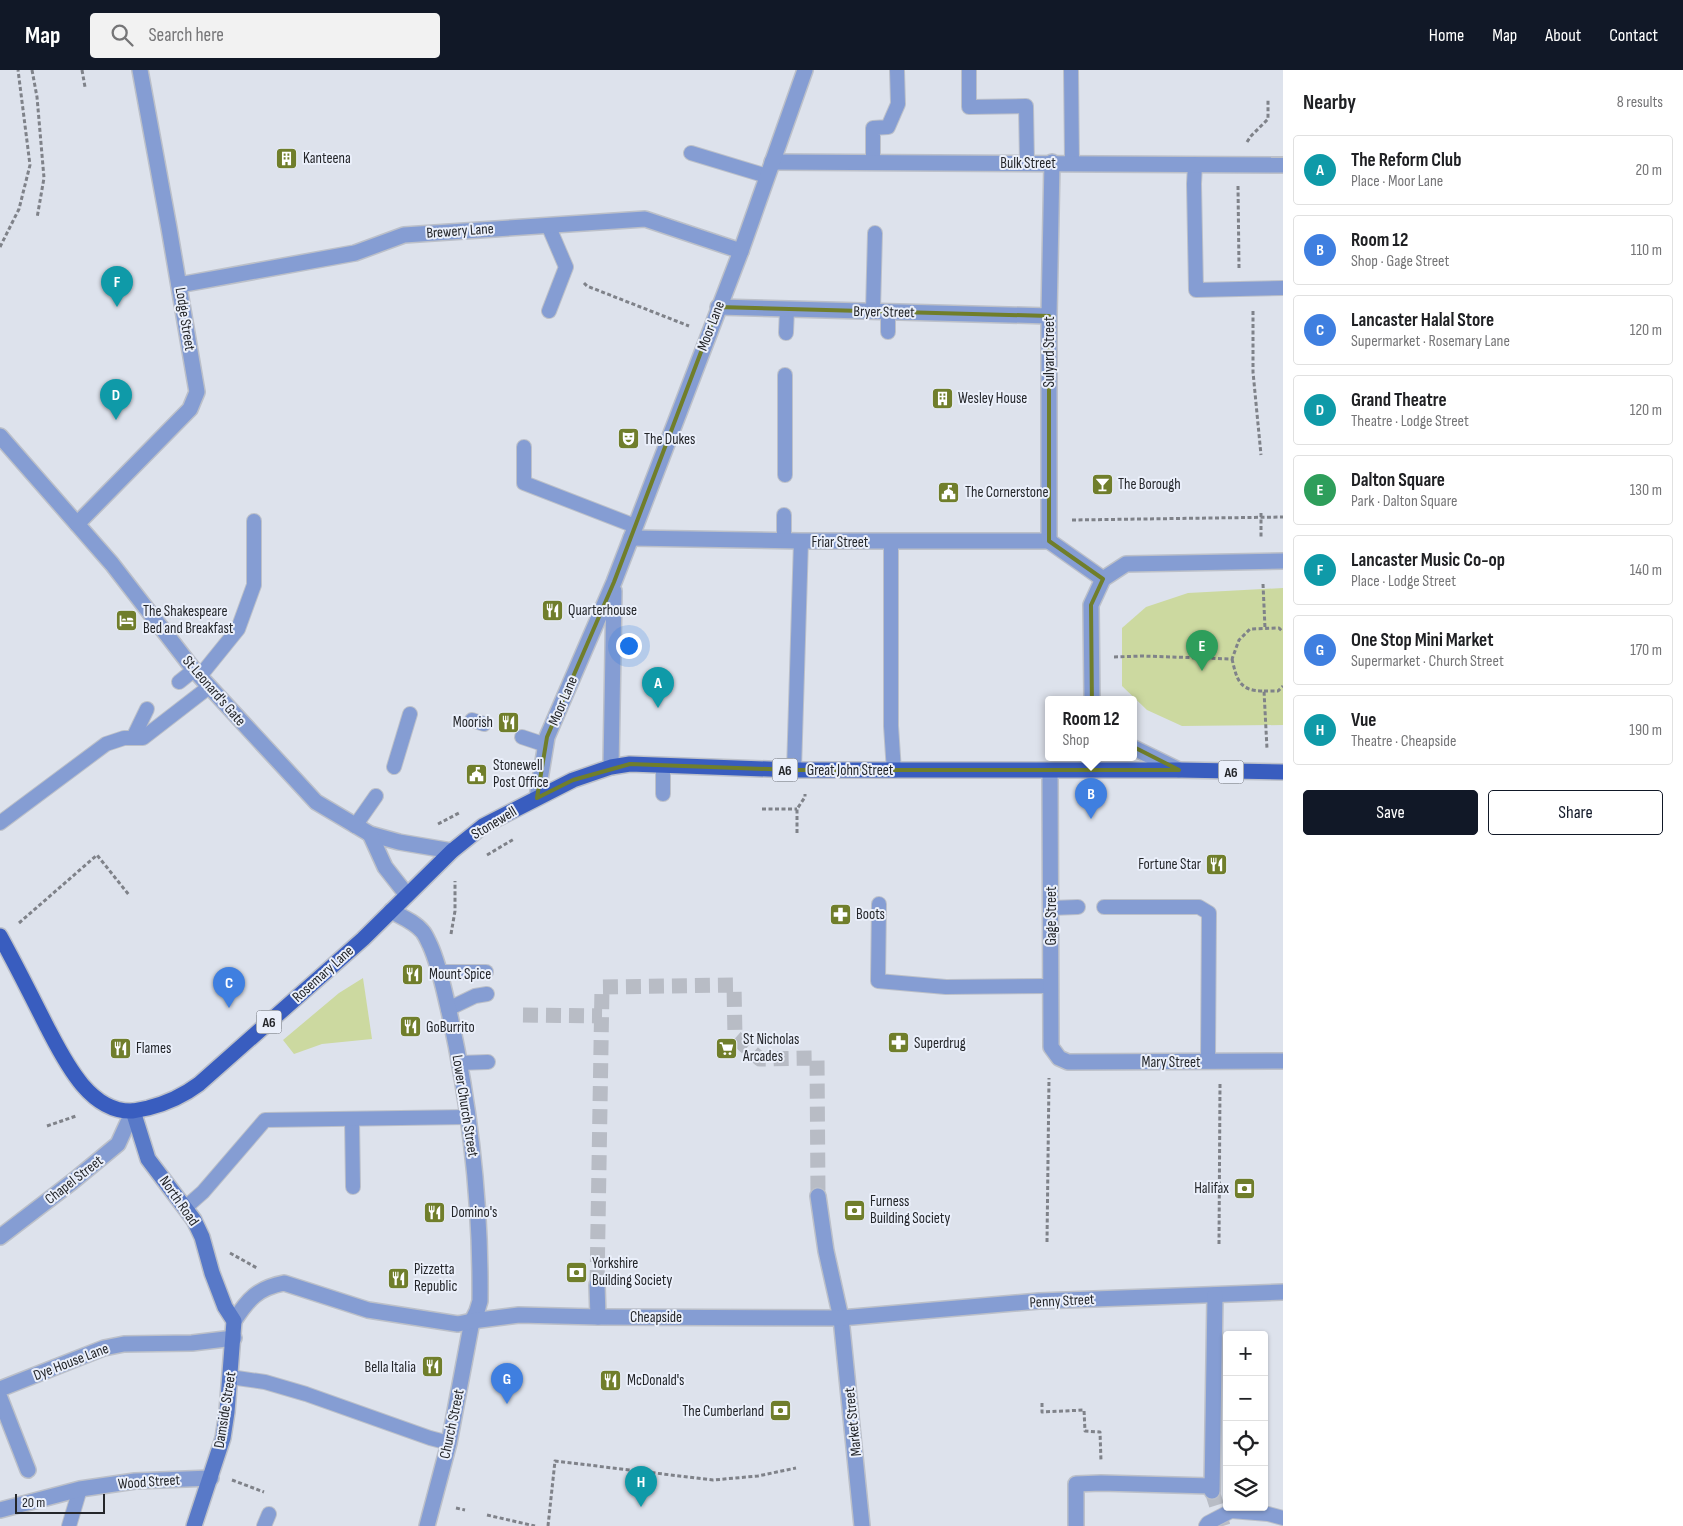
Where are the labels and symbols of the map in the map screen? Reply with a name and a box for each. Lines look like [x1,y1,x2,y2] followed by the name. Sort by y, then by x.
[275,146,299,170] building icon: Kanteena
[303,149,351,168] place label: Kanteena
[1000,154,1056,173] street label: Bulk Street
[426,219,494,243] street label: Brewery Lane
[101,266,133,307] pin: F
[171,286,199,352] street label: Lodge Street
[693,298,729,354] street label: Moor Lane
[853,302,915,322] street label: Bryer Street
[1040,316,1059,388] street label: Sulyard Street
[100,379,132,420] pin: D
[930,386,954,410] building icon: Wesley House
[958,389,1027,408] place label: Wesley House
[616,427,640,451] theatre icon: The Dukes
[644,430,695,449] place label: The Dukes
[1090,472,1114,496] bar icon: The Borough
[1118,475,1181,494] place label: The Borough
[937,480,961,504] public building icon: The Cornerstone
[965,483,1049,502] place label: The Cornerstone
[812,533,869,552] street label: Friar Street
[540,598,564,622] restaurant icon: Quarterhouse
[568,601,637,620] place label: Quarterhouse
[143,602,234,638] place label: The Shakespeare Bed and Breakfast
[115,608,139,632] hotel icon: The Shakespeare Bed and Breakfast
[1186,630,1218,671] pin: E
[616,633,642,659] your location
[178,652,250,730] street label: St Leonard's Gate
[642,667,674,708] pin: A
[544,673,582,729] street label: Moor Lane
[497,710,521,734] restaurant icon: Moorish
[453,713,493,732] place label: Moorish
[493,756,549,792] place label: Stonewell Post Office
[772,758,798,782] road number: A6
[1218,760,1244,784] road number: A6
[807,761,894,780] street label: Great John Street
[465,762,489,786] public building icon: Stonewell Post Office
[1075,778,1107,819] pin: B
[468,802,520,844] street label: Stonewell
[1205,852,1229,876] restaurant icon: Fortune Star
[1138,855,1202,874] place label: Fortune Star
[1042,886,1061,946] street label: Gage Street
[828,902,852,926] pharmacy icon: Boots
[856,905,885,924] place label: Boots
[288,941,358,1007] street label: Rosemary Lane
[401,962,425,986] restaurant icon: Mount Spice
[429,965,491,984] place label: Mount Spice
[213,967,245,1008] pin: C
[256,1010,282,1034] road number: A6
[398,1015,422,1039] restaurant icon: GoBurrito
[426,1018,475,1037] place label: GoBurrito
[742,1030,799,1066] place label: St Nicholas Arcades
[886,1031,910,1055] pharmacy icon: Superdrug
[914,1034,966,1053] place label: Superdrug
[108,1036,132,1060] restaurant icon: Flames
[715,1036,739,1060] supermarket icon: St Nicholas Arcades
[136,1039,171,1058] place label: Flames
[1142,1053,1201,1072] street label: Mary Street
[448,1054,483,1159] street label: Lower Church Street
[41,1151,107,1209] street label: Chapel Street
[155,1172,203,1230] street label: North Road
[1233,1176,1257,1200] bank icon: Halifax
[1194,1179,1229,1198] place label: Halifax
[870,1192,950,1228] place label: Furness Building Society
[842,1198,866,1222] bank icon: Furness Building Society
[423,1200,447,1224] restaurant icon: Domino's
[451,1203,497,1222] place label: Domino's
[592,1254,672,1290] place label: Yorkshire Building Society
[414,1260,457,1296] place label: Pizzetta Republic
[564,1260,588,1284] bank icon: Yorkshire Building Society
[386,1266,410,1290] restaurant icon: Pizzetta Republic
[1029,1290,1095,1312] street label: Penny Street
[630,1308,682,1327] street label: Cheapside
[31,1339,111,1385] street label: Dye House Lane
[420,1355,444,1379] restaurant icon: Bella Italia
[365,1358,416,1377] place label: Bella Italia
[491,1363,523,1404] pin: G
[599,1368,623,1392] restaurant icon: McDonald's
[210,1370,240,1450] street label: Damside Street
[627,1371,685,1390] place label: McDonald's
[840,1386,866,1457] street label: Market Street
[435,1387,469,1460] street label: Church Street
[768,1399,792,1423] bank icon: The Cumberland
[682,1402,764,1421] place label: The Cumberland
[625,1466,657,1507] pin: H
[117,1470,181,1494] street label: Wood Street
[15,1491,105,1514] scale bar

